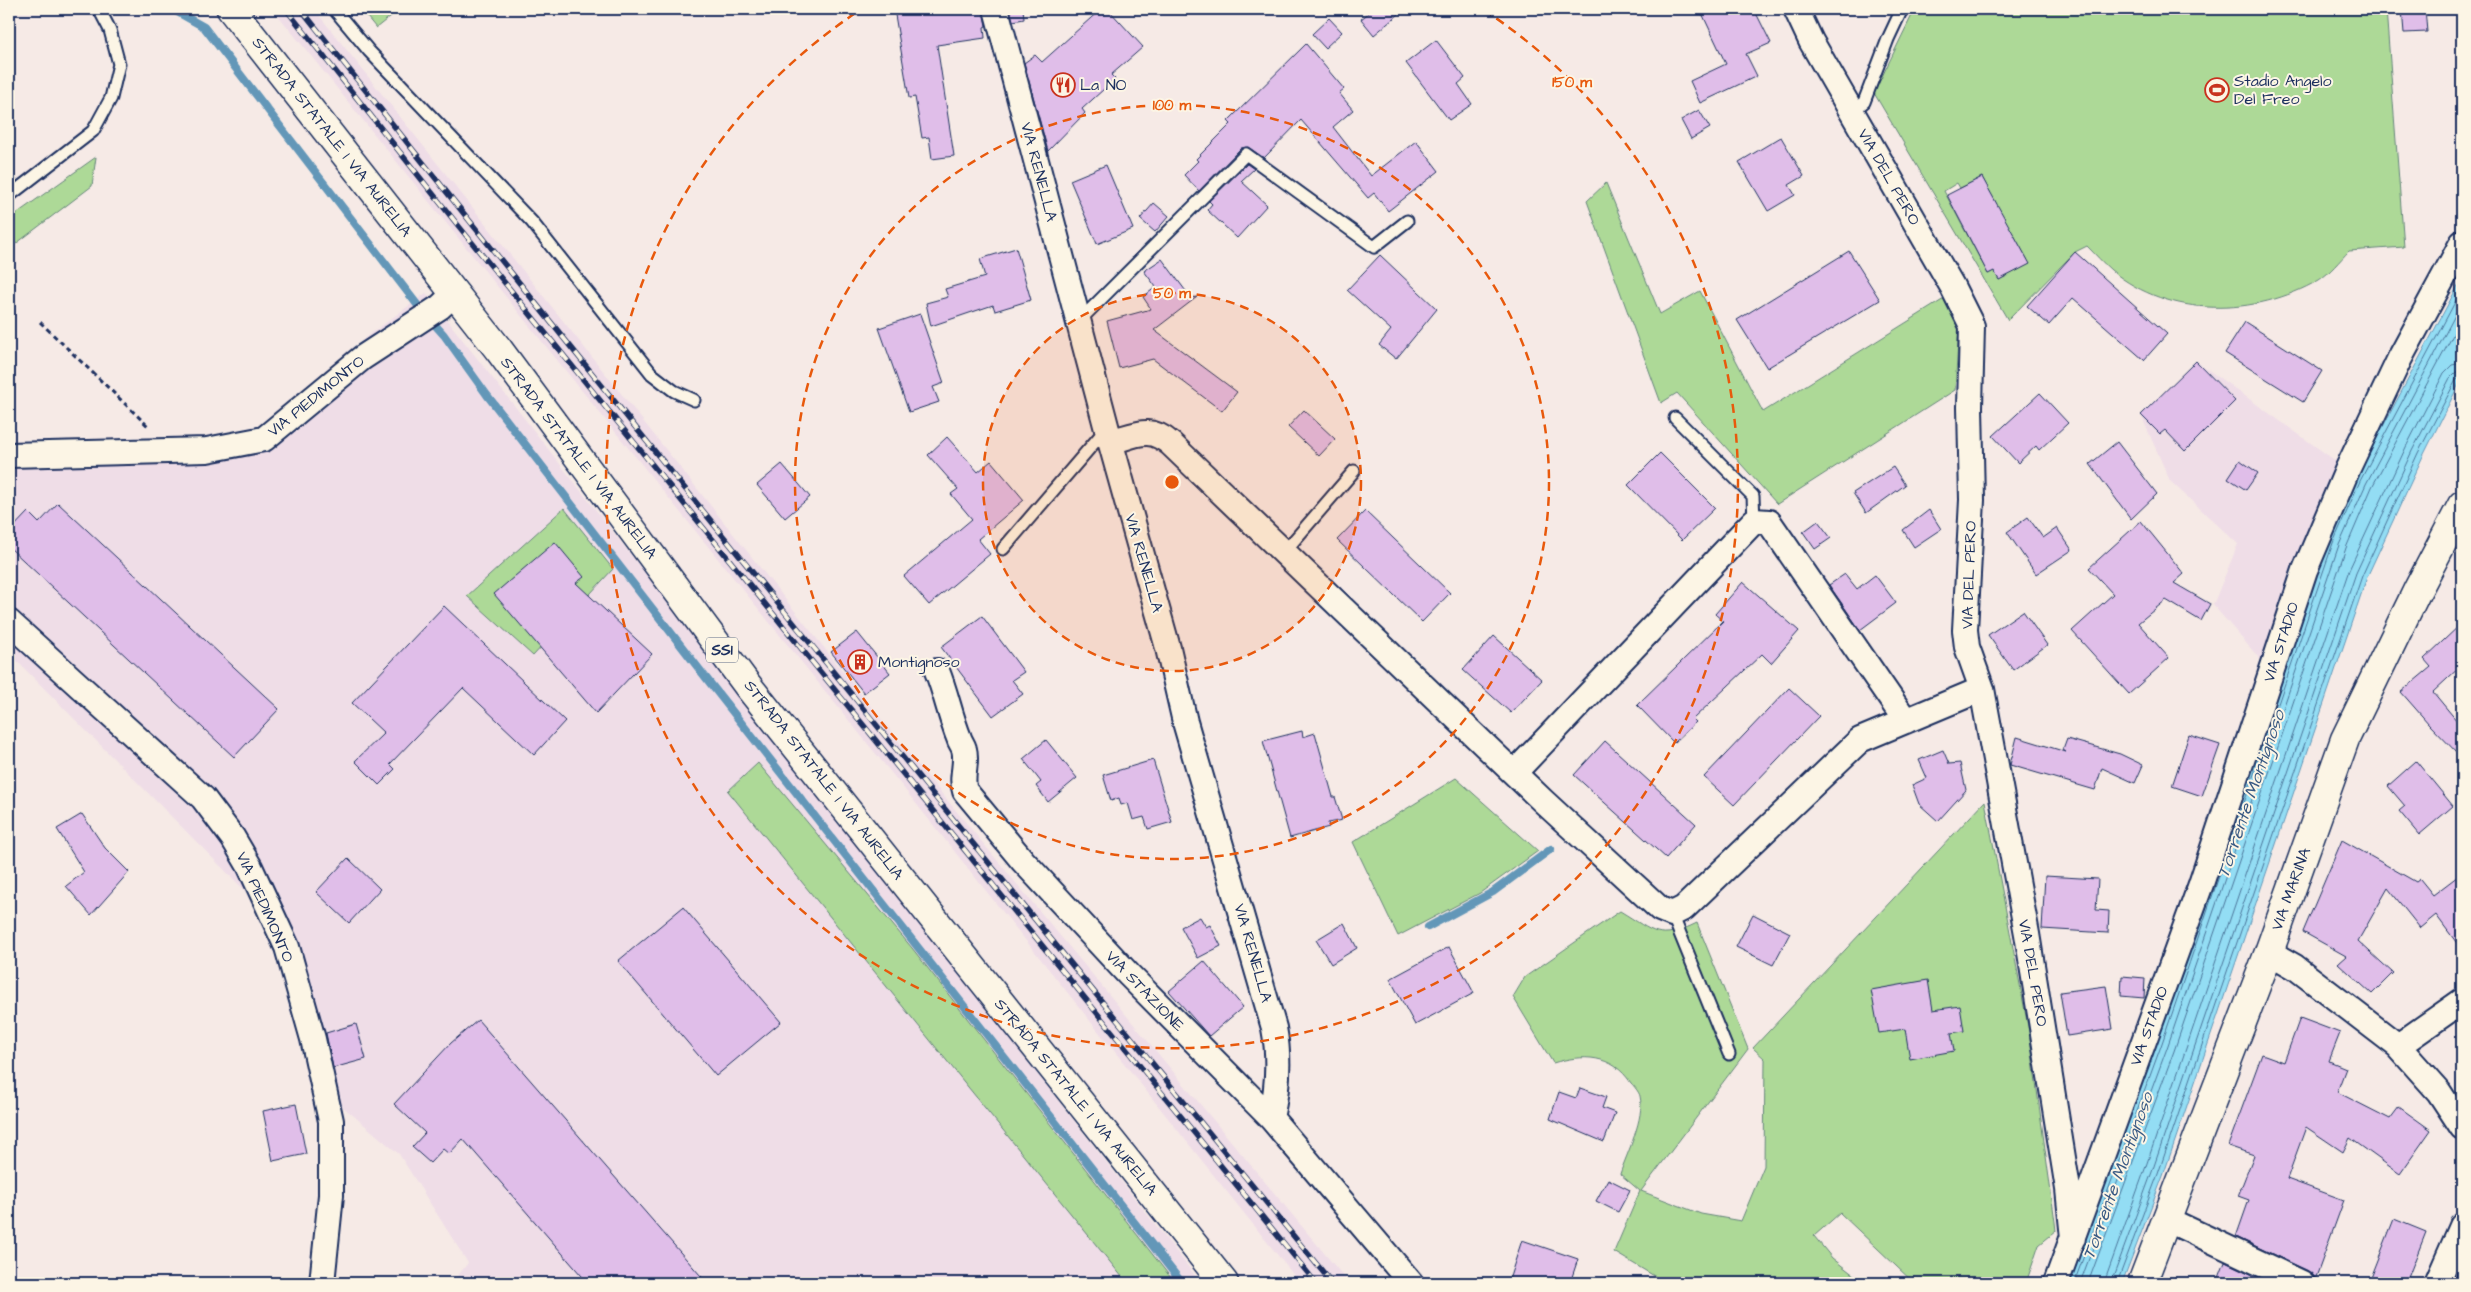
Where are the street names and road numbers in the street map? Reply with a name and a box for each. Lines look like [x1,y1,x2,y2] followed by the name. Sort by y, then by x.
[247,33,417,241] street label: STRADA STATALE 1 VIA AURELIA
[1015,120,1063,224] street label: VIA RENELLA
[1852,125,1926,230] street label: VIA DEL PERO
[263,350,369,442] street label: VIA PIEDIMONTO
[496,352,662,564] street label: STRADA STATALE 1 VIA AURELIA
[1119,511,1169,615] street label: VIA RENELLA
[1956,520,1982,629] street label: VIA DEL PERO
[2258,599,2304,685] street label: VIA STADIO
[706,638,738,662] road number: SS1
[739,676,909,884] street label: STRADA STATALE 1 VIA AURELIA
[2266,845,2316,933] street label: VIA MARINA
[231,848,299,966] street label: VIA PIEDIMONTO
[1228,901,1278,1005] street label: VIA RENELLA
[2013,918,2053,1028] street label: VIA DEL PERO
[1101,946,1190,1037] street label: VIA STAZIONE
[2124,983,2174,1069] street label: VIA STADIO
[989,994,1163,1200] street label: STRADA STATALE 1 VIA AURELIA

